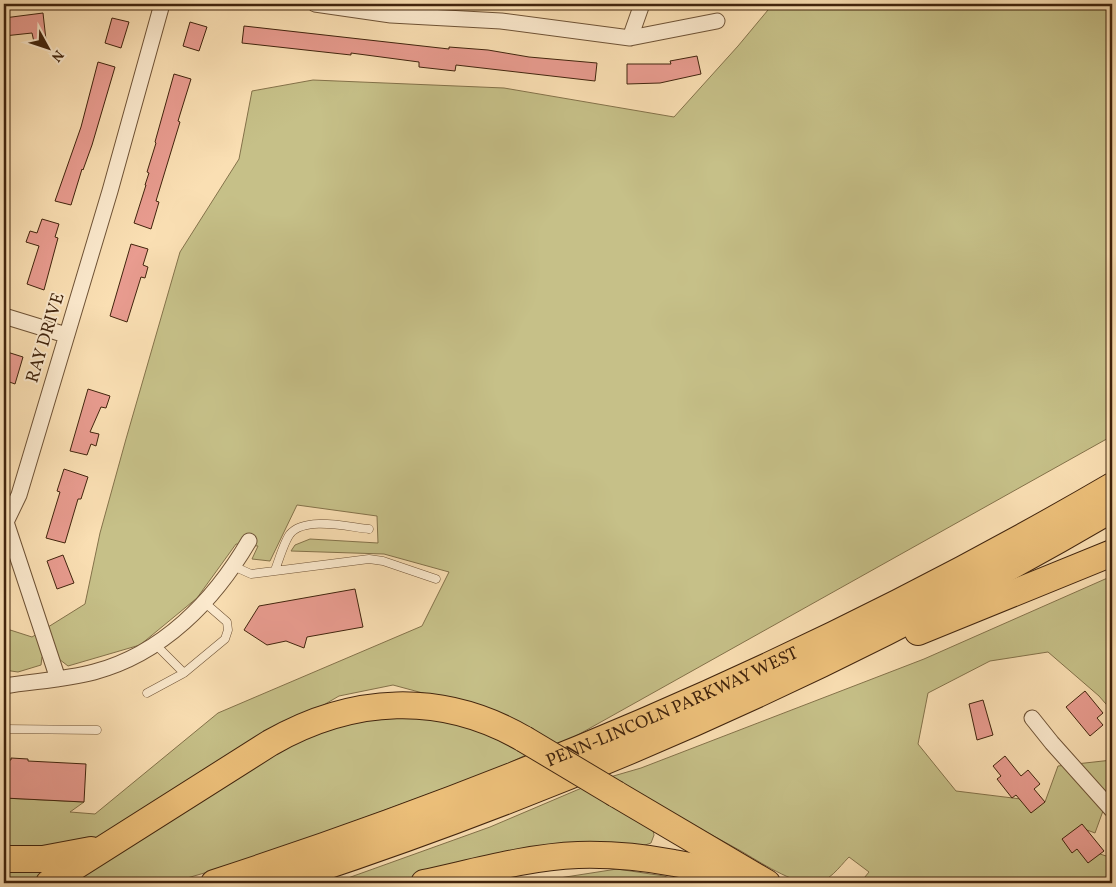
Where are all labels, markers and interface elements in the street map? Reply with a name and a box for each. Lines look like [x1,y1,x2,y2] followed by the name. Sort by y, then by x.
[22,22,72,72] north arrow
[46,45,67,65] text: N
[20,290,72,386] street label: RAY DRIVE
[542,641,803,774] street label: PENN-LINCOLN PARKWAY WEST

